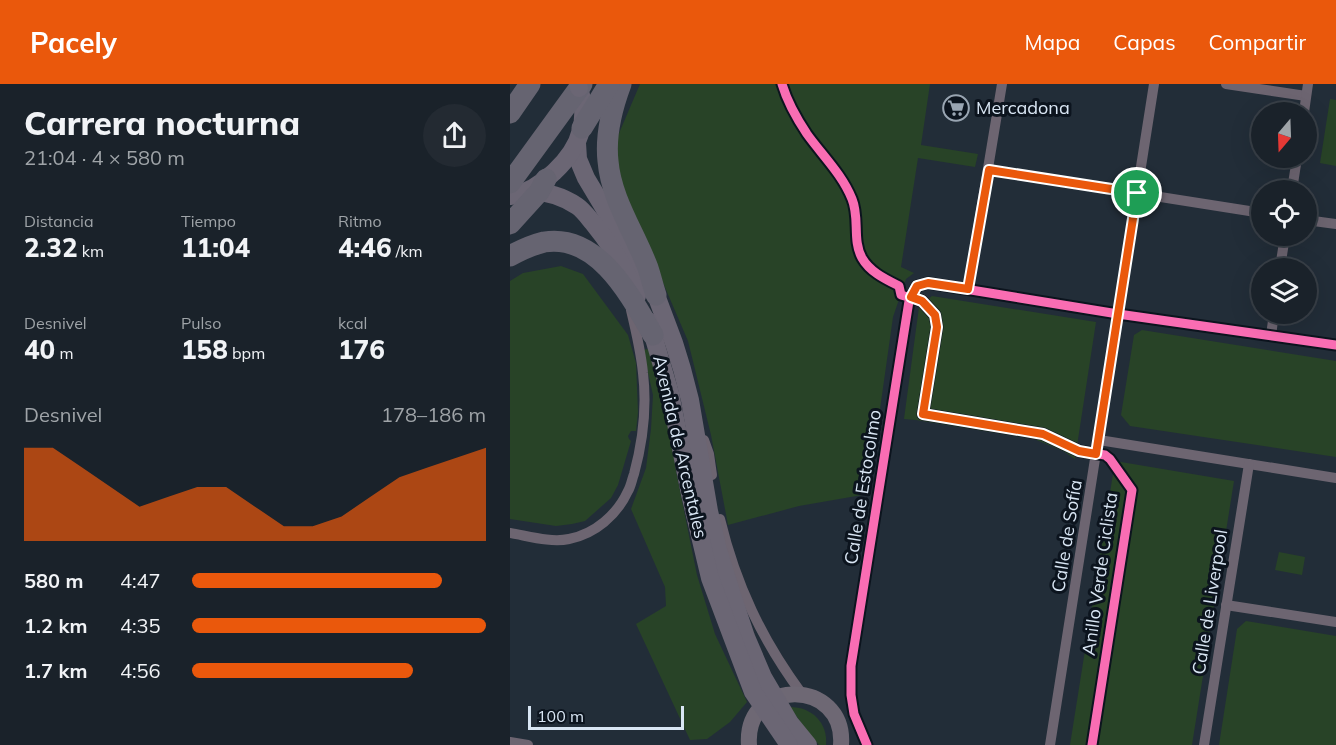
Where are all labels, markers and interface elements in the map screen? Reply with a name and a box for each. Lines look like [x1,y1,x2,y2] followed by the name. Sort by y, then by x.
[30,25,117,60] text: Pacely
[1025,29,1080,55] text: Mapa
[1113,29,1176,55] text: Capas
[1209,29,1306,55] text: Compartir
[941,93,971,123] supermarket icon: Mercadona
[976,96,1070,119] place label: Mercadona
[24,102,300,143] text: Carrera nocturna
[1251,102,1317,168] north arrow
[1251,102,1317,324] map controls
[423,104,486,167] button: share
[24,145,185,170] text: 21:04 · 4 × 580 m
[1111,167,1162,218] pin
[1120,176,1153,209] icon: arrive
[1251,180,1317,246] button: locate
[24,211,94,231] text: Distancia
[181,211,236,231] text: Tiempo
[338,211,382,231] text: Ritmo
[24,231,78,264] text: 2.32
[181,231,250,264] text: 11:04
[338,231,392,264] text: 4:46
[78,241,104,261] text: km
[392,241,423,261] text: /km
[1251,258,1317,324] button: layers
[24,313,87,333] text: Desnivel
[181,313,221,333] text: Pulso
[338,313,367,333] text: kcal
[24,333,55,366] text: 40
[181,333,228,366] text: 158
[338,333,385,366] text: 176
[55,343,73,363] text: m
[228,343,265,363] text: bpm
[648,353,713,541] street label: Avenida de Arcentales
[24,402,102,427] text: Desnivel
[381,402,486,427] text: 178–186 m
[839,408,886,566] street label: Calle de Estocolmo
[1046,478,1087,594] street label: Calle de Sofía
[1077,491,1122,657] street label: Anillo Verde Ciclista
[1187,528,1232,676] street label: Calle de Liverpool
[24,568,83,593] text: 580 m
[120,568,161,593] text: 4:47
[24,613,87,638] text: 1.2 km
[120,613,161,638] text: 4:35
[24,658,87,683] text: 1.7 km
[120,658,161,683] text: 4:56
[528,703,684,730] scale bar
[537,706,584,726] text: 100 m

